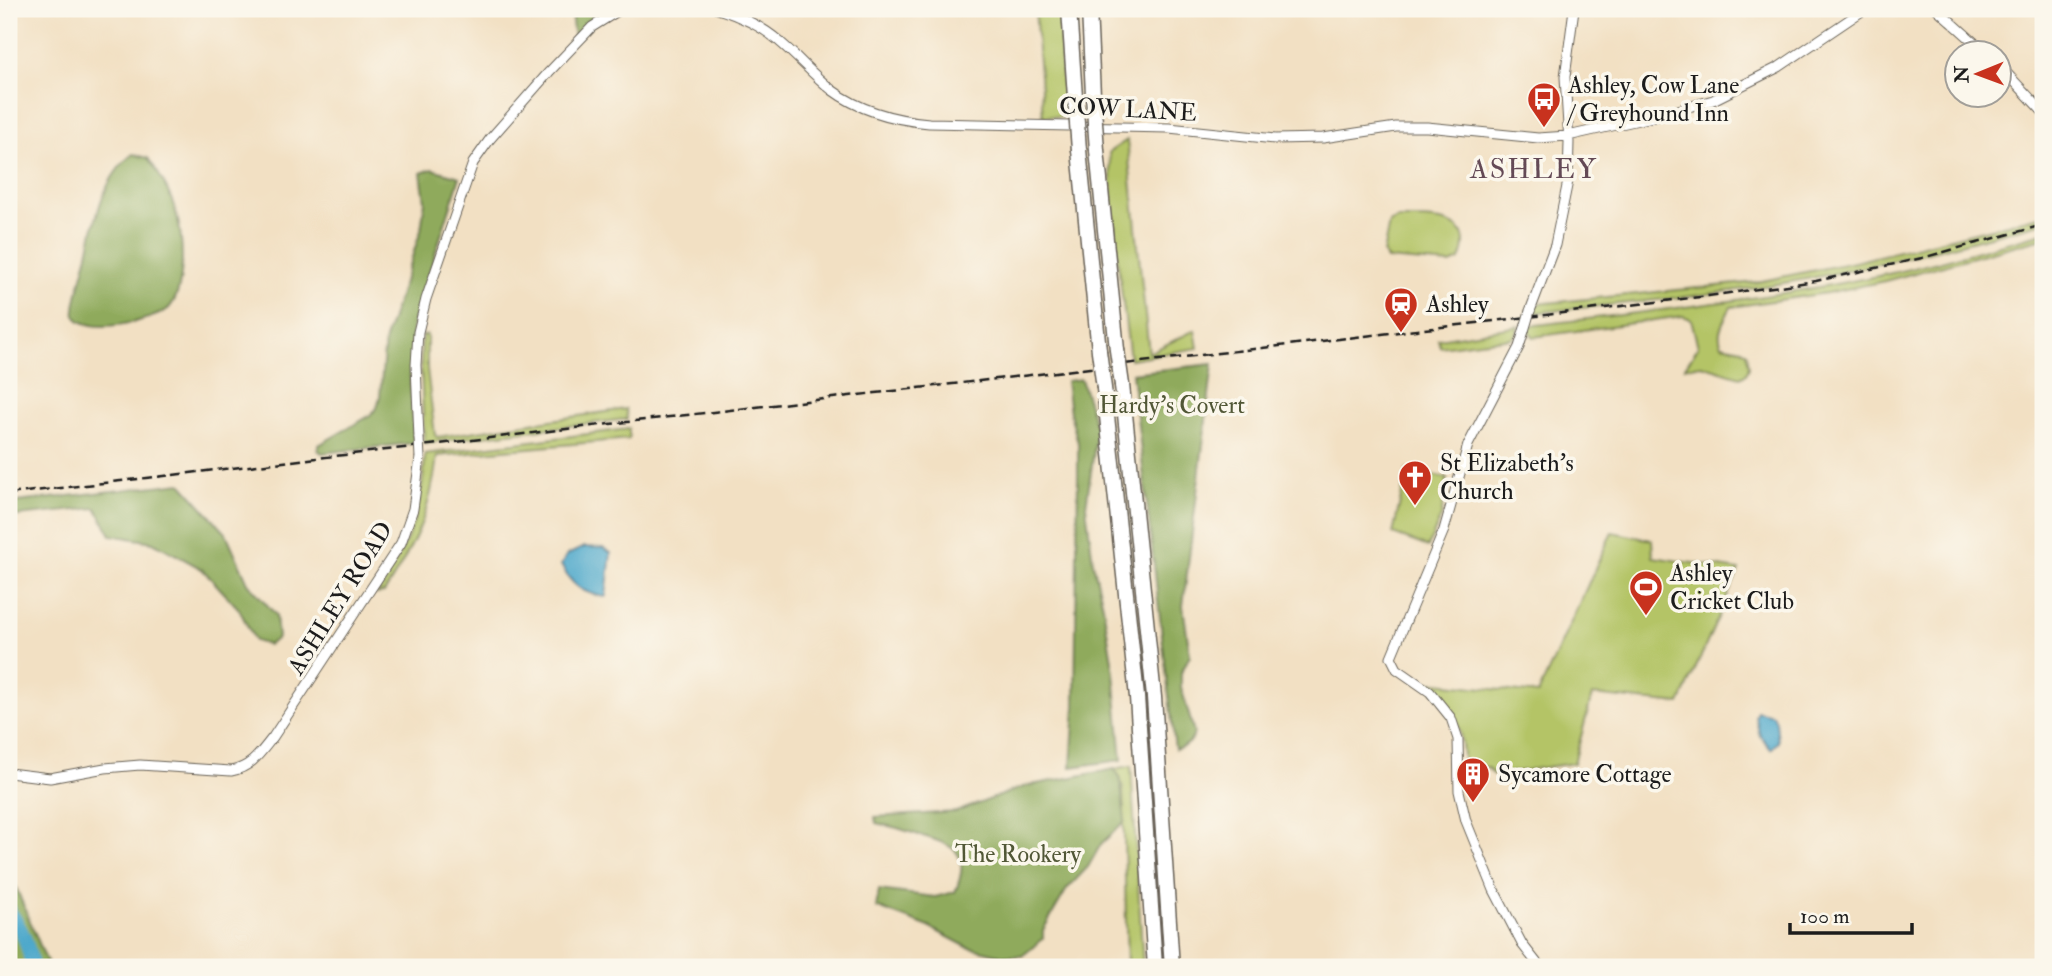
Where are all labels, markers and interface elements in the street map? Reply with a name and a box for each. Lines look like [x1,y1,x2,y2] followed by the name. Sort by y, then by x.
[1944,38,2014,108] north arrow
[1950,65,1974,84] text: N
[1566,70,1739,129] place label: Ashley, Cow Lane / Greyhound Inn
[1525,80,1563,129] bus stop icon: Ashley, Cow Lane / Greyhound Inn
[1058,90,1198,129] street label: COW LANE
[1469,152,1598,187] district label: ASHLEY
[1382,285,1420,334] station icon: Ashley
[1425,289,1489,320] place label: Ashley
[1099,390,1245,421] park label: Hardy's Covert
[1440,448,1574,507] place label: St Elizabeth's Church
[1396,458,1434,507] church icon: St Elizabeth's Church
[280,516,400,682] street label: ASHLEY ROAD
[1669,558,1794,617] place label: Ashley Cricket Club
[1627,568,1665,617] sports icon: Ashley Cricket Club
[1454,755,1492,804] building icon: Sycamore Cottage
[1498,759,1672,790] place label: Sycamore Cottage
[955,839,1081,870] park label: The Rookery
[1790,892,1912,936] scale bar
[1800,903,1850,930] text: 100 m

